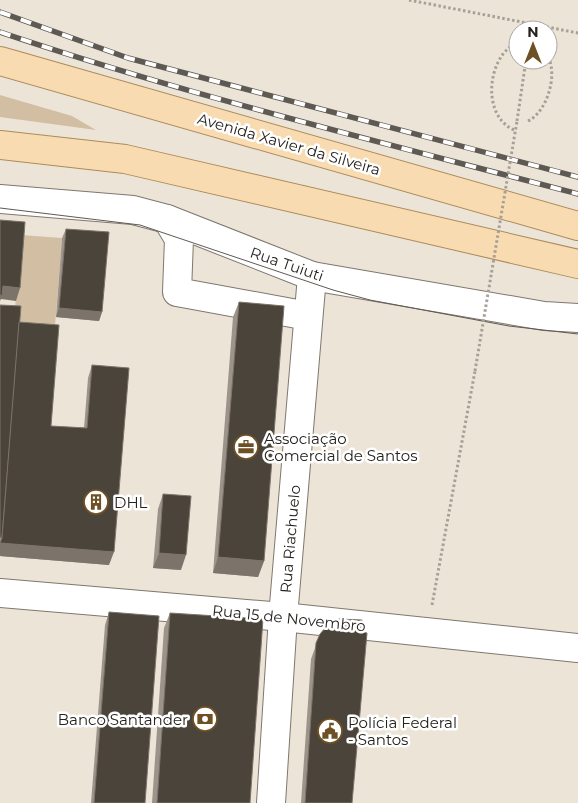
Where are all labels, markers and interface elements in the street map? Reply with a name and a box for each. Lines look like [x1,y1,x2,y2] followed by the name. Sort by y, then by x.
[508,20,558,70] north arrow
[527,23,539,41] text: N
[195,109,383,179] street label: Avenida Xavier da Silveira
[248,243,326,285] street label: Rua Tuiuti
[264,429,418,465] place label: Associação Comercial de Santos
[233,434,259,460] office icon: Associação Comercial de Santos
[276,484,304,594] street label: Rua Riachuelo
[83,489,109,515] building icon: DHL
[114,493,148,512] place label: DHL
[211,600,367,636] street label: Rua 15 de Novembro
[192,706,218,732] bank icon: Banco Santander
[58,710,188,729] place label: Banco Santander
[348,713,457,749] place label: Polícia Federal - Santos
[317,718,343,744] public building icon: Polícia Federal - Santos

